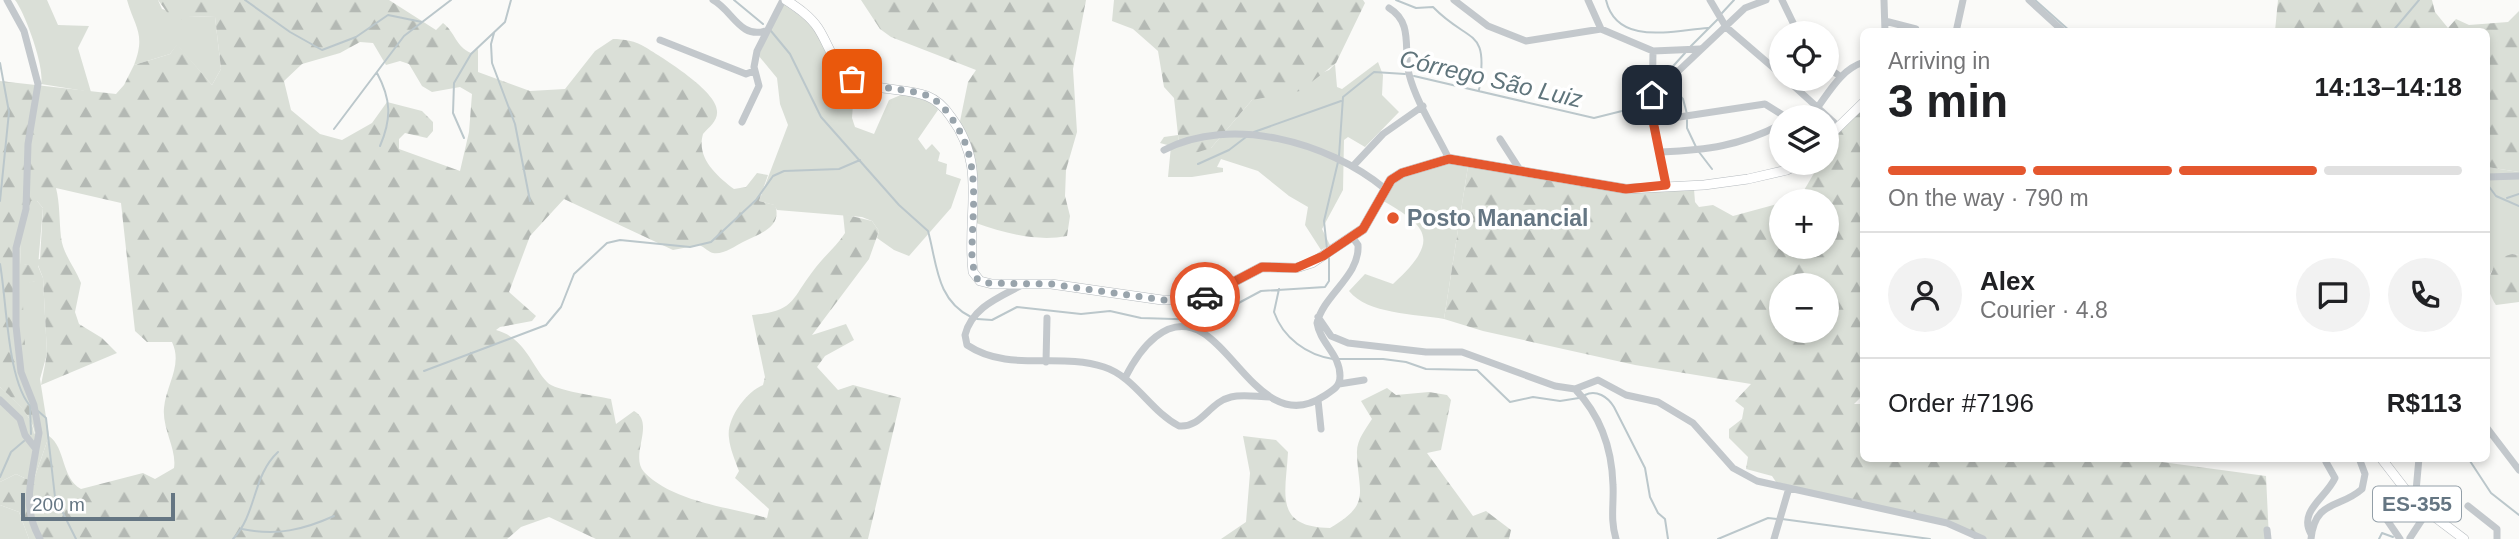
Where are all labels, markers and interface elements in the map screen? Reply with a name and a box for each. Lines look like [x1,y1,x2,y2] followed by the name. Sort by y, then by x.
[1769,21,1839,343] map controls
[1769,21,1839,91] button: locate
[1397,44,1585,113] water label: Córrego São Luiz
[1888,48,1990,74] text: Arriving in
[822,49,882,109] pin
[833,60,871,98] icon: bag
[1622,65,1682,125] pin
[2315,72,2462,102] text: 14:13–14:18
[1888,75,2008,127] text: 3 min
[1633,76,1671,114] icon: home
[1769,105,1839,175] button: layers
[1888,185,2089,211] text: On the way · 790 m
[1769,189,1839,259] button: +
[1407,205,1588,231] place label: Posto Manancial
[1385,210,1401,226] marker: Posto Manancial
[1888,258,1962,332] button: person
[2296,258,2370,332] button: chat
[2388,258,2462,332] button: phone
[1170,262,1240,332] courier
[1980,266,2035,296] text: Alex
[1769,273,1839,343] button: −
[1186,278,1224,316] icon: car
[1980,297,2108,323] text: Courier · 4.8
[1888,388,2034,418] text: Order #7196
[2387,388,2462,418] text: R$113
[2373,486,2461,522] road number: ES-355
[21,490,175,522] scale bar
[32,494,85,515] text: 200 m

